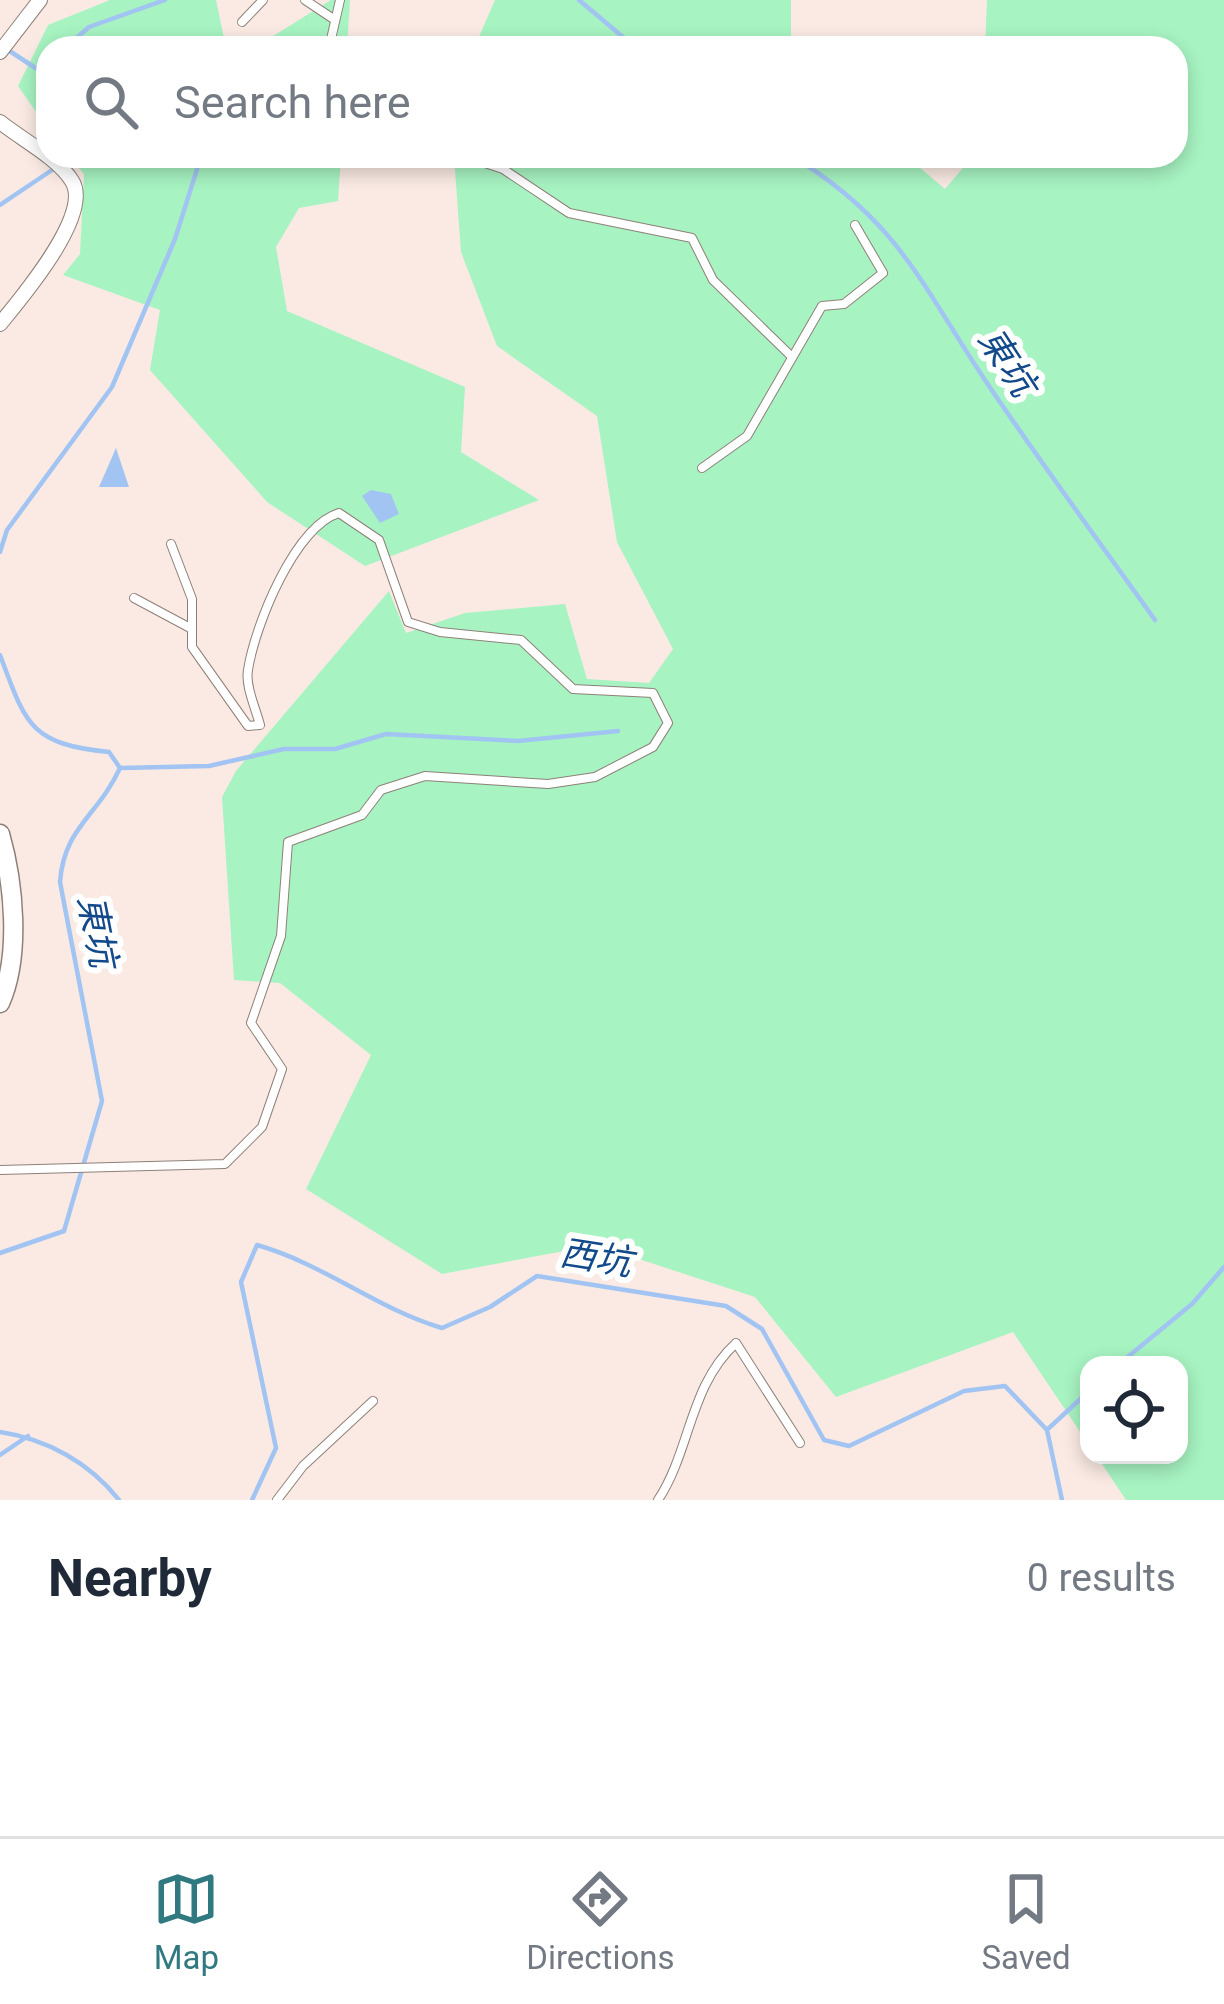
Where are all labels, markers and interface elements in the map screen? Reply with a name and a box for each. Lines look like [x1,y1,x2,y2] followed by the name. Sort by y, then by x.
[36,36,1188,168] search box
[78,69,144,135] icon: search
[174,76,411,129] text: Search here
[970,320,1047,408] water label: 東坑
[70,892,125,975] water label: 東坑
[557,1232,640,1285] water label: 西坑
[1080,1356,1188,1464] map controls
[1080,1356,1188,1464] button: locate
[48,1549,212,1608] text: Nearby
[1027,1555,1176,1601] text: 0 results
[153,1866,219,1977] tab: Map
[526,1866,675,1977] tab: Directions
[981,1866,1071,1977] tab: Saved

